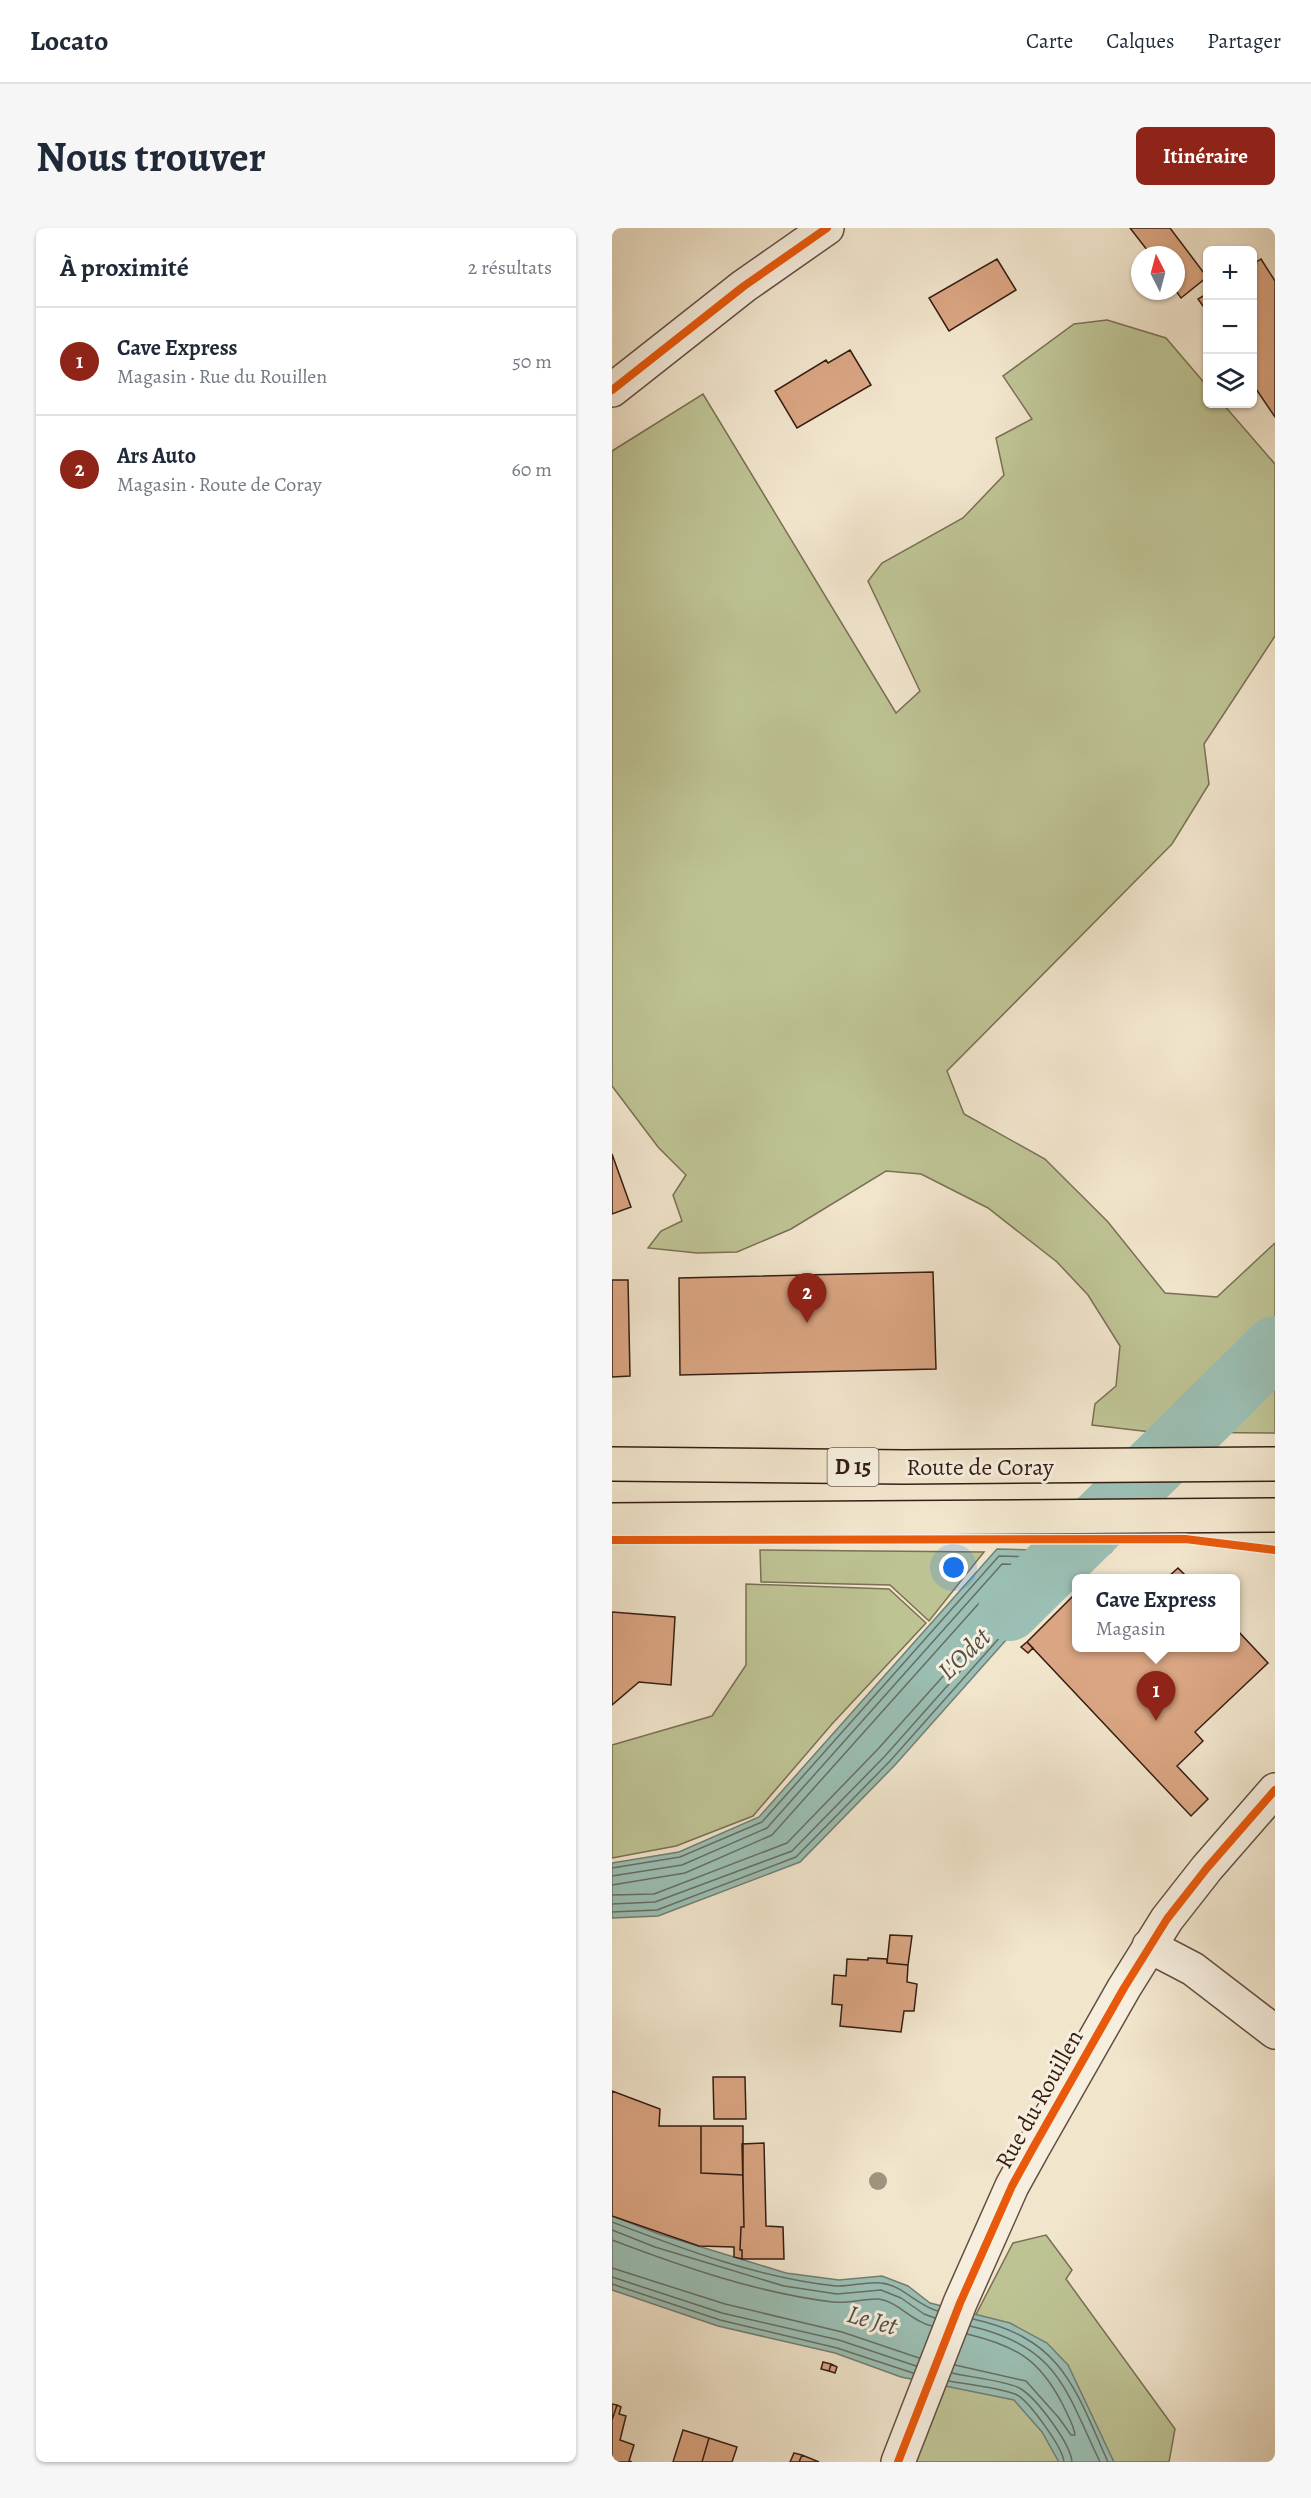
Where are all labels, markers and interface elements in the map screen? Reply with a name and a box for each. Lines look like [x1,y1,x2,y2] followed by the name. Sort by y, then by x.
[30,22,108,60] text: Locato
[1026,27,1073,55] text: Carte
[1106,27,1174,55] text: Calques
[1207,27,1281,55] text: Partager
[1136,127,1275,185] button: Itinéraire
[36,128,266,185] text: Nous trouver
[1131,246,1185,300] north arrow
[1203,246,1257,408] map controls
[1203,246,1257,300] button: +
[60,250,189,285] text: À proximité
[468,254,552,281] text: 2 résultats
[1203,300,1257,354] button: −
[117,333,238,363] text: Cave Express
[76,348,83,375] text: 1
[512,348,552,375] text: 50 m
[1203,354,1257,408] button: layers
[117,363,327,390] text: Magasin · Rue du Rouillen
[117,441,196,471] text: Ars Auto
[75,456,84,483] text: 2
[512,456,552,483] text: 60 m
[117,471,322,498] text: Magasin · Route de Coray
[788,1274,826,1323] pin: 2
[828,1448,878,1486] road number: D 15
[906,1451,1054,1483] street label: Route de Coray
[939,1553,968,1582] your location
[1072,1574,1240,1652] popup
[1096,1585,1216,1615] text: Cave Express
[1096,1615,1165,1642] text: Magasin
[930,1619,999,1688] water label: L'Odet
[1136,1672,1176,1721] pin: 1
[988,2024,1090,2174] street label: Rue du Rouillen
[843,2296,902,2344] water label: Le Jet

